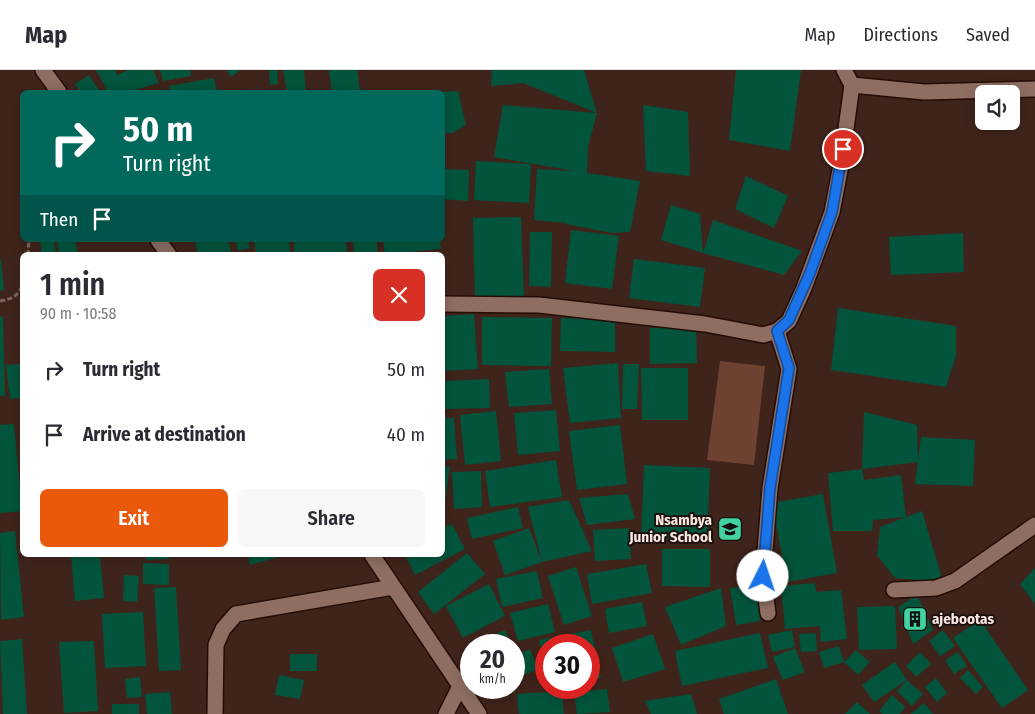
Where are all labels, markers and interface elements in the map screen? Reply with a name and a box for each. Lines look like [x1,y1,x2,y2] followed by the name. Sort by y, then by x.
[25,21,67,49] text: Map
[804,24,836,46] text: Map
[864,24,938,46] text: Directions
[966,24,1010,46] text: Saved
[975,85,1020,130] map controls
[975,85,1020,130] button: sound
[123,108,193,150] text: 50 m
[40,110,105,175] icon: right
[822,128,864,170] pin
[829,135,857,163] icon: arrive
[123,150,211,177] text: Turn right
[88,205,116,233] icon: arrive
[40,208,78,231] text: Then
[40,267,105,303] text: 1 min
[373,269,425,321] button: close
[40,304,116,323] text: 90 m · 10:58
[40,356,68,384] icon: right
[83,358,160,381] text: Turn right
[387,358,425,381] text: 50 m
[40,421,68,449] icon: arrive
[83,423,246,446] text: Arrive at destination
[387,423,425,446] text: 40 m
[40,489,228,547] button: Exit
[238,489,425,547] button: Share
[628,511,713,546] place label: Nsambya Junior School
[717,516,743,542] school or university icon: Nsambya Junior School
[736,549,788,601] position arrow
[902,606,928,632] building icon: ajebootas
[932,610,994,628] place label: ajebootas
[535,634,600,699] speed limit sign: 30
[480,645,505,675] text: 20
[479,672,506,686] text: km/h

